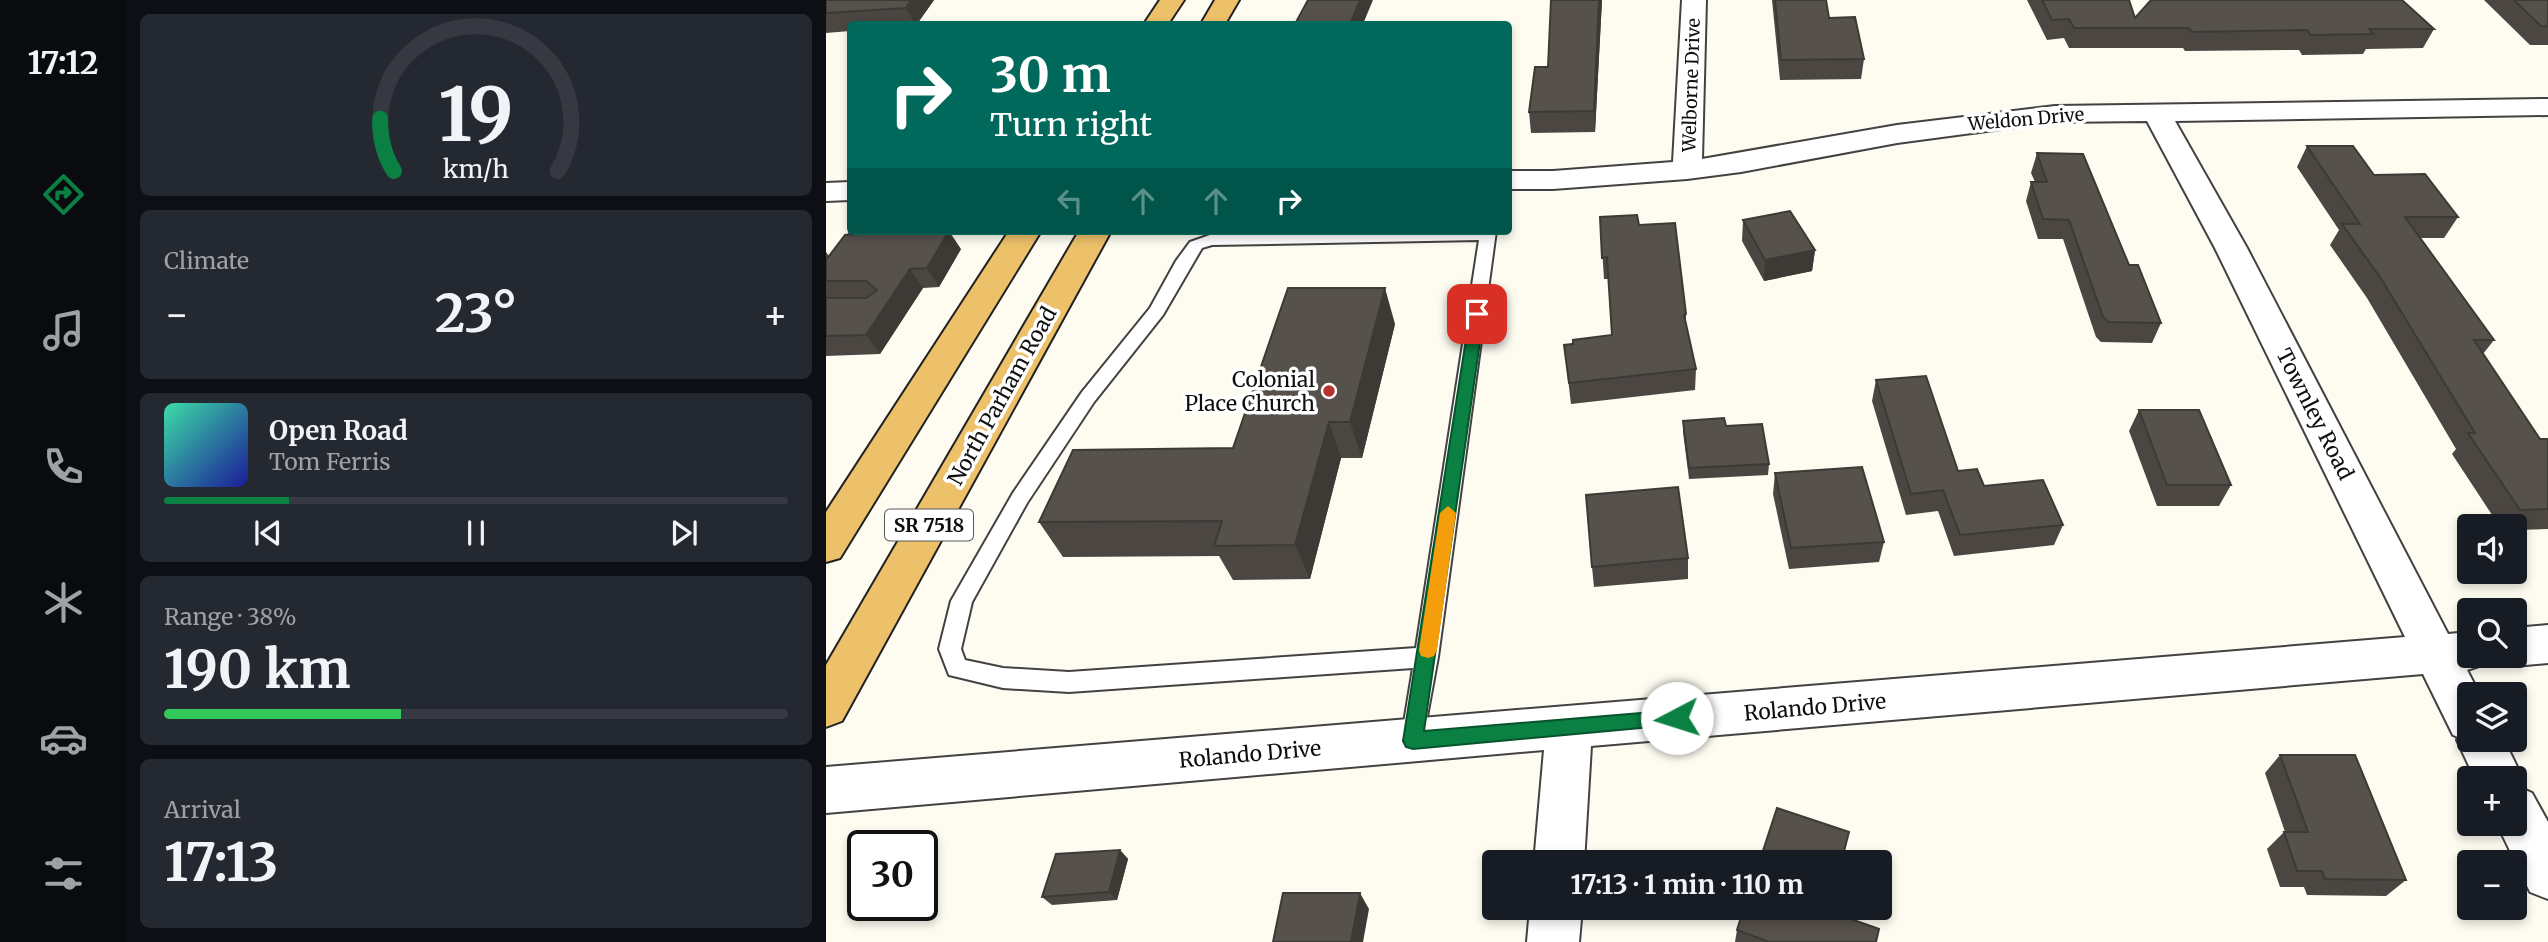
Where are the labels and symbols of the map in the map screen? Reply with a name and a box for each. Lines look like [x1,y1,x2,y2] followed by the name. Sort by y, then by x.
[1677,18,1705,153] street label: Welborne Drive
[1966,102,2085,136] street label: Weldon Drive
[1447,284,1507,344] pin
[942,302,1062,490] street label: North Parham Road
[2270,344,2360,484] street label: Townley Road
[1184,366,1315,417] place label: Colonial Place Church
[1321,383,1337,399] marker: Colonial Place Church
[885,510,973,540] road number: SR 7518
[1640,681,1714,755] position arrow
[1743,687,1887,727] street label: Rolando Drive
[1178,734,1322,774] street label: Rolando Drive
[847,830,938,921] speed limit sign: 30

